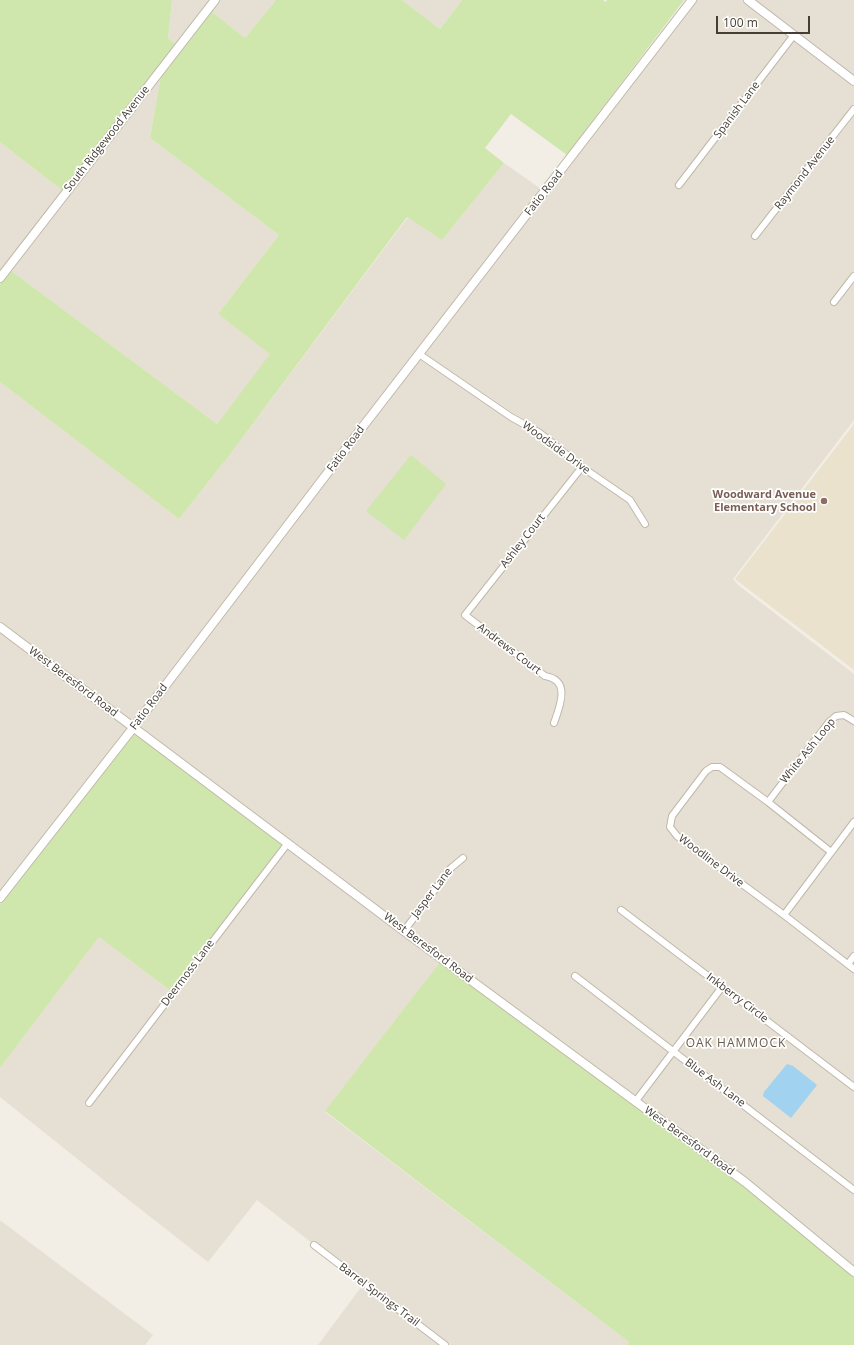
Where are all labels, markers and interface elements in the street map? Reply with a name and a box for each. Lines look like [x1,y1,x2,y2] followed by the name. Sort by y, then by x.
[718,8,812,34] scale bar
[723,14,758,31] text: 100 m
[711,79,763,141] street label: Spanish Lane
[61,83,153,195] street label: South Ridgewood Avenue
[772,134,838,212] street label: Raymond Avenue
[522,168,566,218] street label: Fatio Road
[519,419,593,477] street label: Woodside Drive
[324,423,368,475] street label: Fatio Road
[713,488,816,514] place label: Woodward Avenue Elementary School
[819,496,829,506] marker: Woodward Avenue Elementary School
[498,511,548,571] street label: Ashley Court
[475,621,543,677] street label: Andrews Court
[26,644,120,720] street label: West Beresford Road
[127,681,171,733] street label: Fatio Road
[778,716,838,786] street label: White Ash Loop
[676,832,746,890] street label: Woodline Drive
[409,865,455,921] street label: Jasper Lane
[381,910,475,986] street label: West Beresford Road
[159,937,217,1009] street label: Deermoss Lane
[703,970,771,1026] street label: Inkberry Circle
[686,1037,786,1051] district label: OAK HAMMOCK
[682,1056,748,1110] street label: Blue Ash Lane
[641,1104,737,1178] street label: West Beresford Road
[336,1261,422,1329] street label: Barrel Springs Trail

